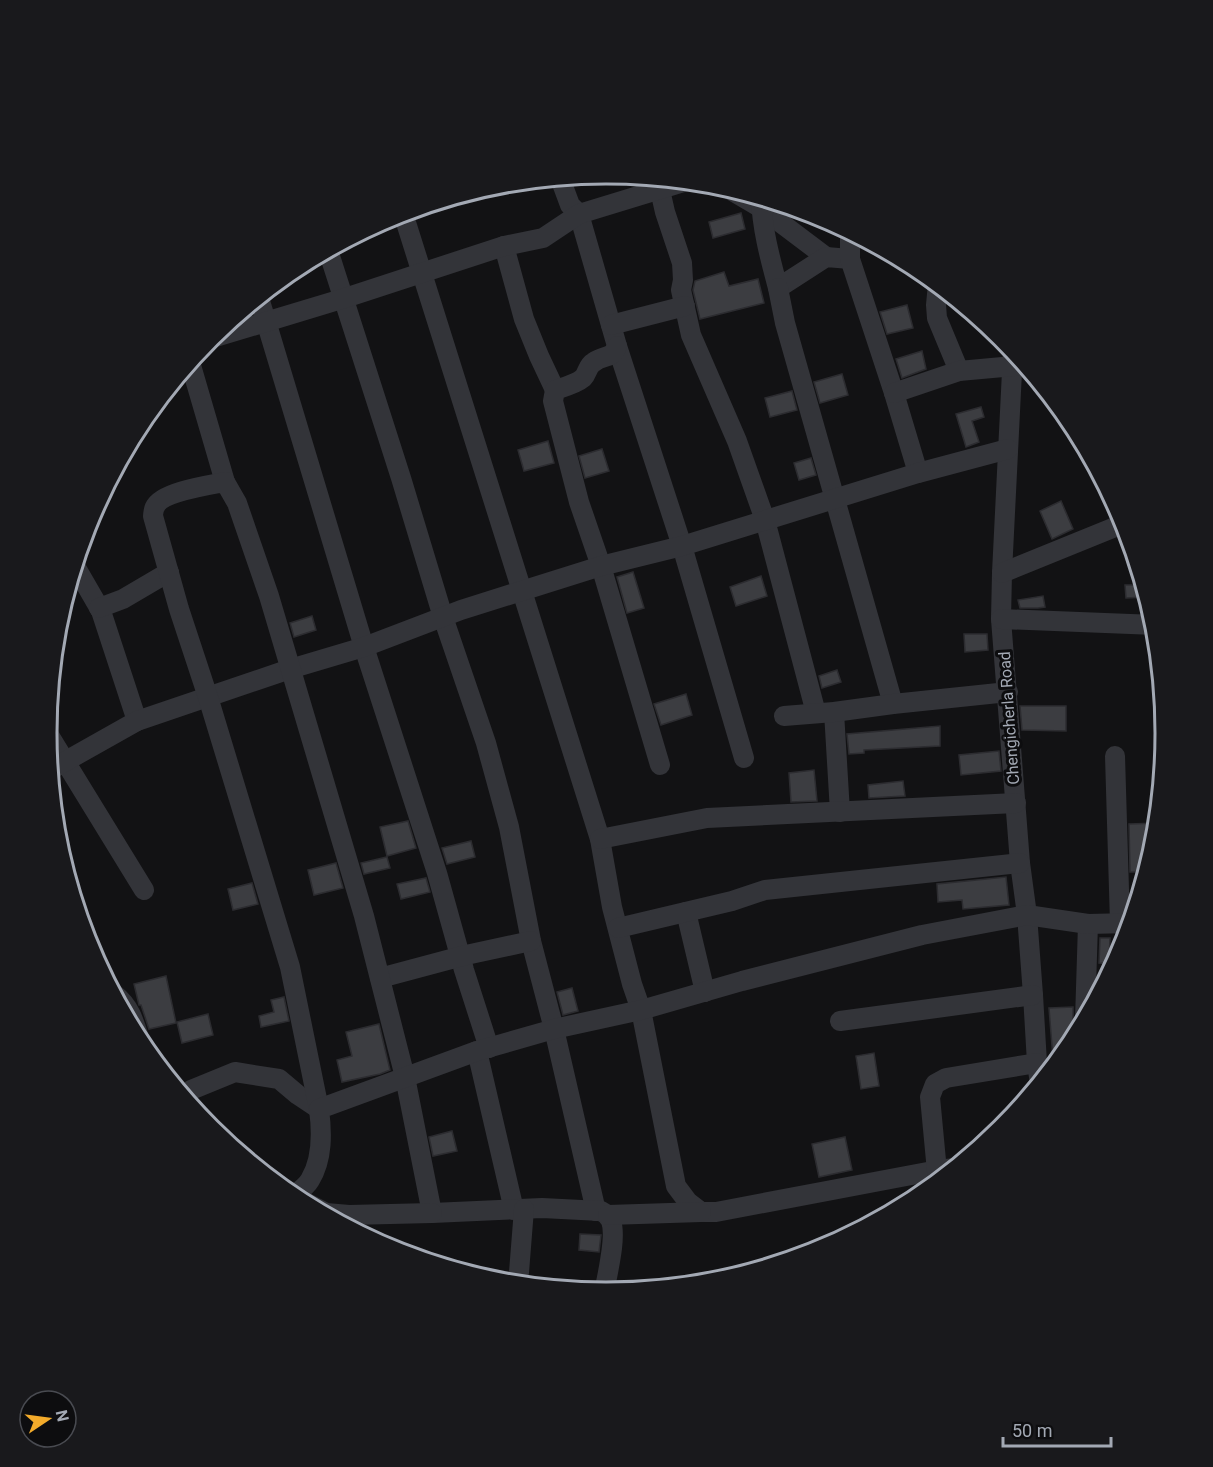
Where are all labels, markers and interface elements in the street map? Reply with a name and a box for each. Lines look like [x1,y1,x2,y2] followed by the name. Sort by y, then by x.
[995,651,1023,785] street label: Chengicherla Road
[18,1389,78,1449] north arrow
[52,1408,73,1423] text: N
[1003,1410,1111,1448] scale bar
[1012,1420,1052,1441] text: 50 m

